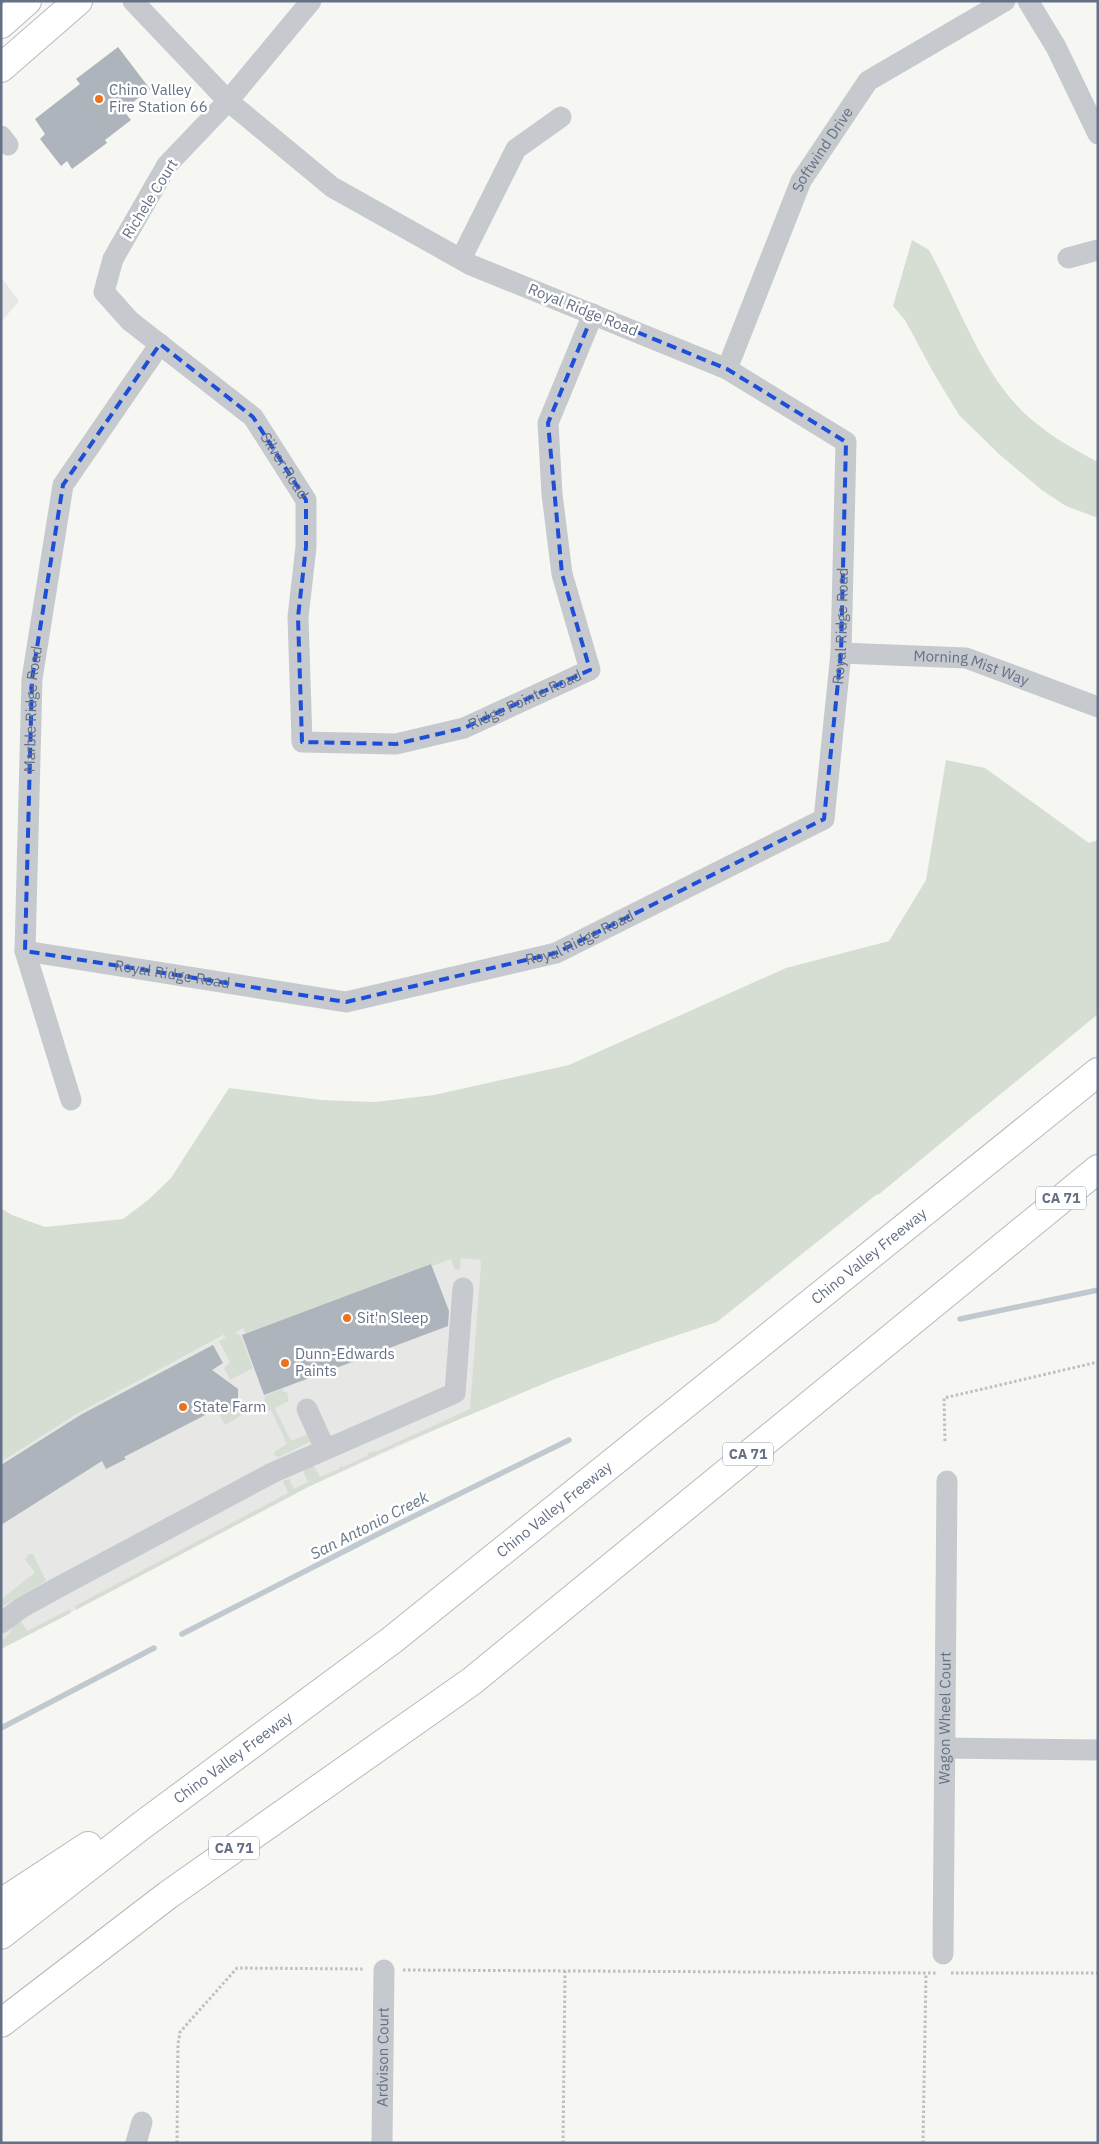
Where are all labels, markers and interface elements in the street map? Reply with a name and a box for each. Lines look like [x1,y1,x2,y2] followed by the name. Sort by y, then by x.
[109,80,208,116] place label: Chino Valley Fire Station 66
[93,93,105,105] marker: Chino Valley Fire Station 66
[788,103,857,195] street label: Softwind Drive
[118,155,182,242] street label: Richele Court
[526,279,641,340] street label: Royal Ridge Road
[256,429,313,503] street label: Silver Road
[828,568,852,685] street label: Royal Ridge Road
[20,645,46,773] street label: Marble Ridge Road
[913,646,1032,690] street label: Morning Mist Way
[465,665,585,734] street label: Ridge Pointe Road
[523,906,637,969] street label: Royal Ridge Road
[113,955,231,992] street label: Royal Ridge Road
[1036,1186,1086,1210] road number: CA 71
[807,1203,931,1308] street label: Chino Valley Freeway
[357,1308,428,1327] place label: Sit'n Sleep
[341,1312,353,1324] marker: Sit'n Sleep
[295,1344,395,1380] place label: Dunn-Edwards Paints
[279,1357,291,1369] marker: Dunn-Edwards Paints
[193,1397,266,1416] place label: State Farm
[177,1401,189,1413] marker: State Farm
[723,1442,773,1466] road number: CA 71
[492,1457,616,1561] street label: Chino Valley Freeway
[306,1486,432,1563] water label: San Antonio Creek
[934,1652,955,1784] street label: Wagon Wheel Court
[170,1707,296,1808] street label: Chino Valley Freeway
[209,1836,259,1860] road number: CA 71
[372,2007,393,2107] street label: Ardvison Court

